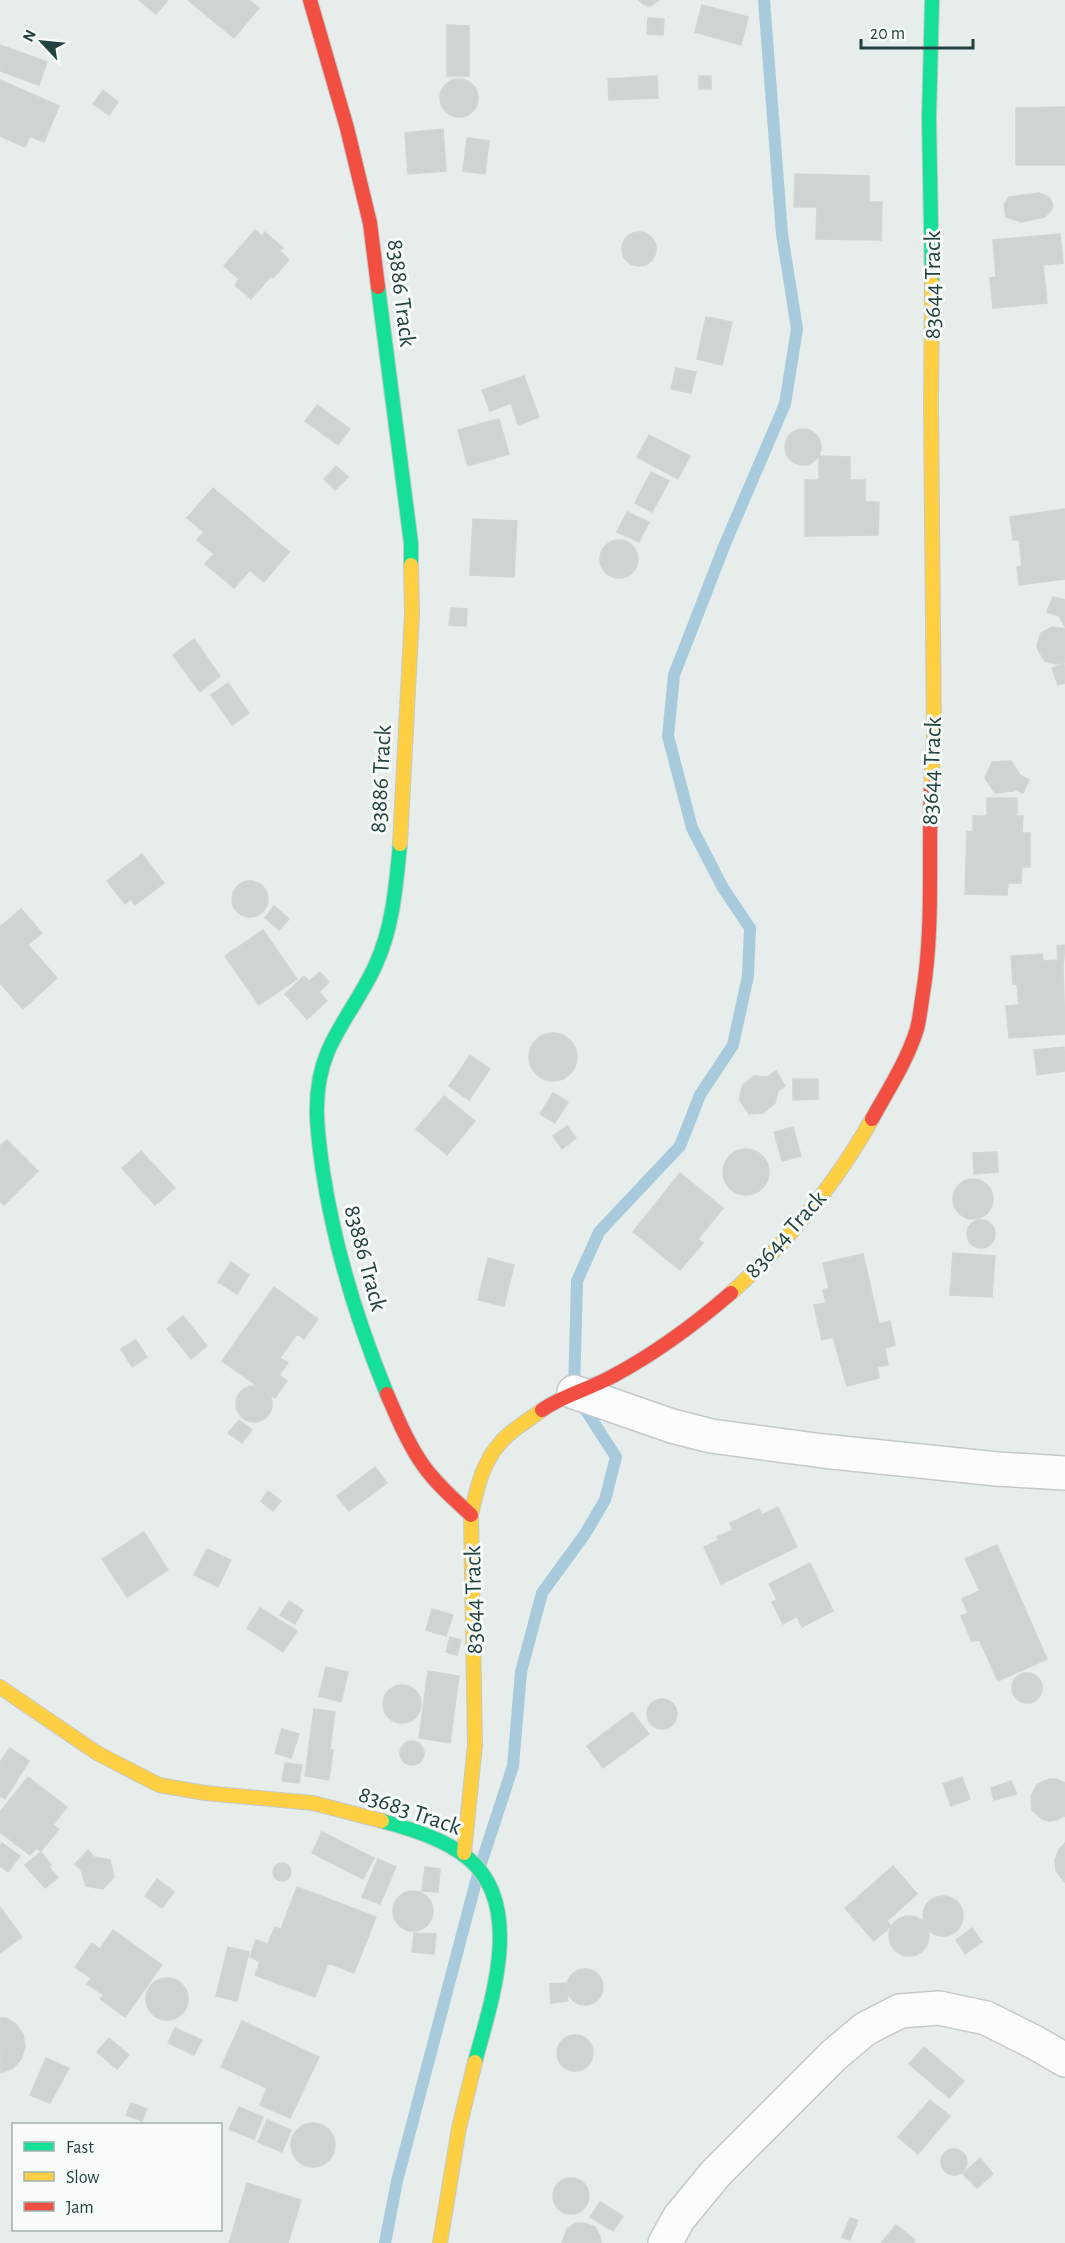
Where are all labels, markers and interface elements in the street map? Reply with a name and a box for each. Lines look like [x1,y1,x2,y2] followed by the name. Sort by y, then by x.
[12,12,72,72] north arrow
[861,12,974,50] scale bar
[870,25,905,43] text: 20 m
[20,27,39,44] text: N
[921,231,945,339] street label: 83644 Track
[383,238,420,348] street label: 83886 Track
[918,716,946,826] street label: 83644 Track
[366,724,396,834] street label: 83886 Track
[740,1186,831,1283] street label: 83644 Track
[339,1203,391,1314] street label: 83886 Track
[461,1545,487,1654] street label: 83644 Track
[355,1782,464,1840] street label: 83683 Track
[12,2123,222,2231] legend
[66,2139,94,2157] text: Fast
[66,2169,99,2187] text: Slow
[66,2199,94,2217] text: Jam

